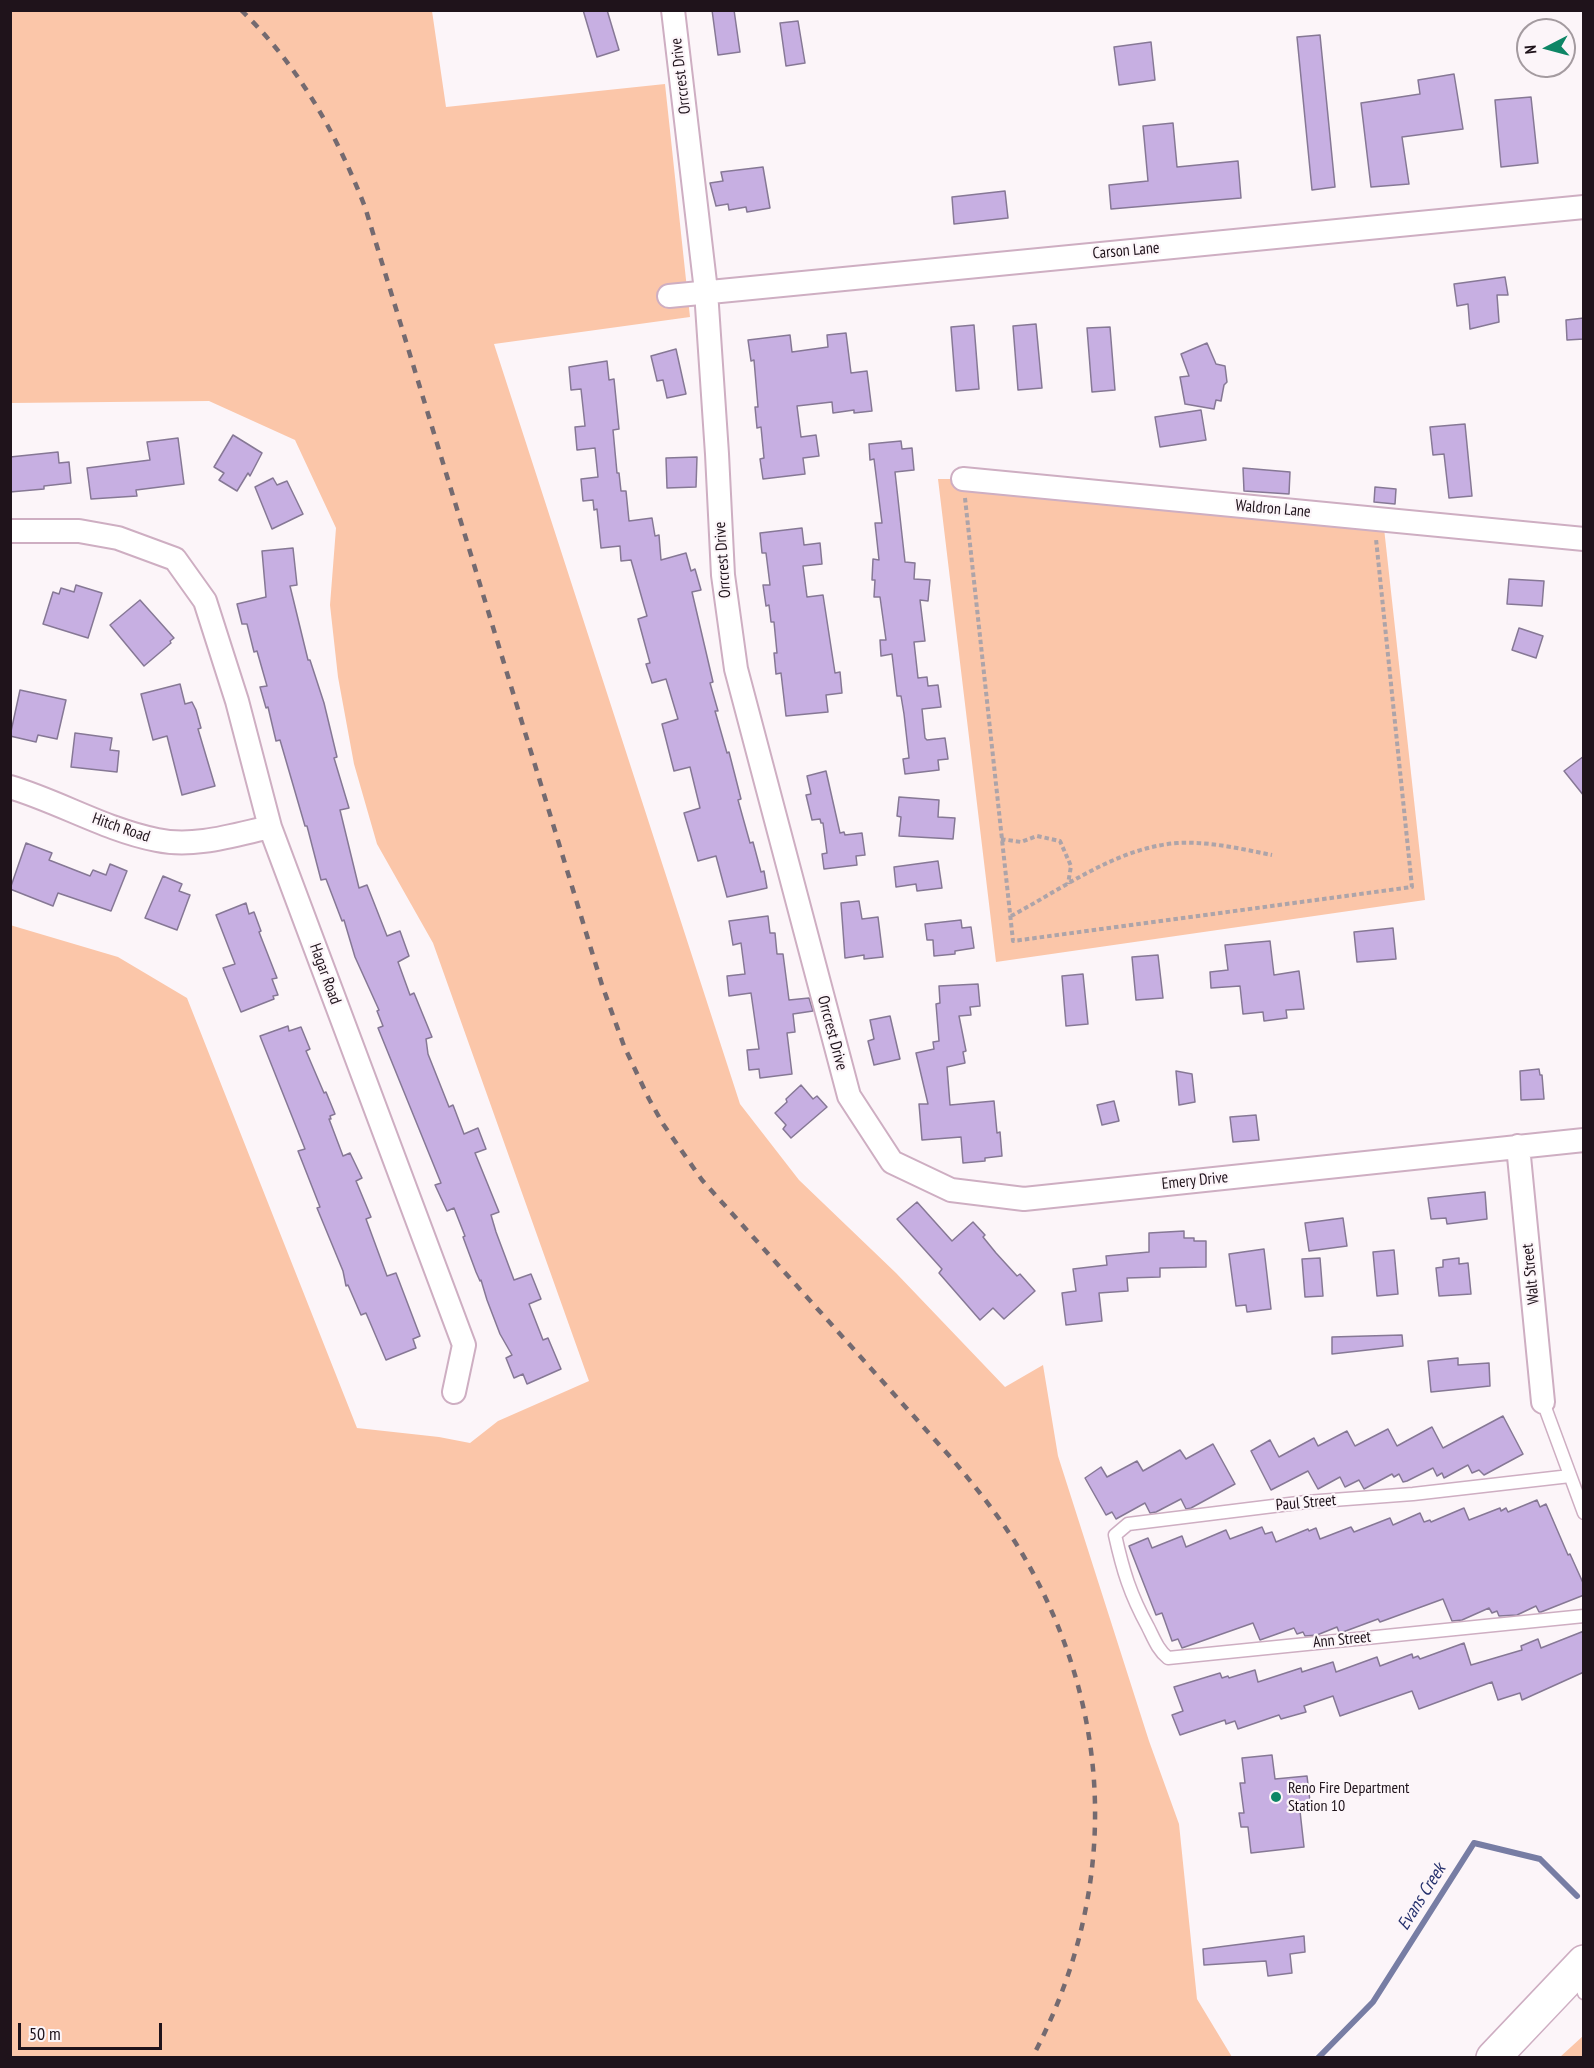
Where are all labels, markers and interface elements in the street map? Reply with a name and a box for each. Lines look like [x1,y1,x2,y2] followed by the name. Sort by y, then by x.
[1516,18,1576,78] north arrow
[667,37,695,115] street label: Orrcrest Drive
[1520,44,1540,55] text: N
[1092,239,1160,263] street label: Carson Lane
[1235,496,1311,522] street label: Waldron Lane
[711,521,735,599] street label: Orrcrest Drive
[90,809,152,847] street label: Hitch Road
[305,941,345,1007] street label: Hagar Road
[813,994,851,1072] street label: Orrcrest Drive
[1161,1168,1229,1194] street label: Emery Drive
[1518,1243,1544,1305] street label: Walt Street
[1275,1491,1337,1515] street label: Paul Street
[1312,1627,1372,1653] street label: Ann Street
[1288,1778,1409,1816] place label: Reno Fire Department Station 10
[1269,1790,1283,1804] marker: Reno Fire Department Station 10
[1393,1860,1451,1934] water label: Evans Creek
[21,2011,165,2049] scale bar
[29,2022,61,2045] text: 50 m

